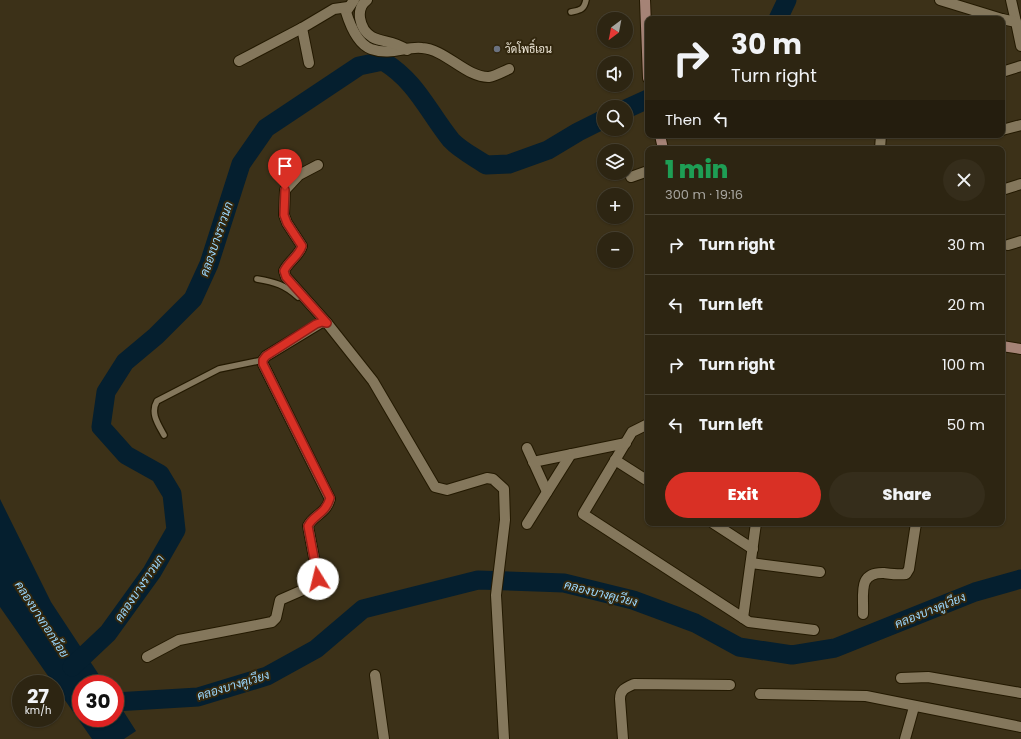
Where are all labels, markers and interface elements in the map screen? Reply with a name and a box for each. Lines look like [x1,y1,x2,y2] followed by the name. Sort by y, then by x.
[597,12,633,48] north arrow
[597,12,633,268] map controls
[731,25,802,64] text: 30 m
[665,32,717,84] icon: right
[505,38,552,57] place label: วัดโพธิ์เอน
[492,44,502,54] marker: วัดโพธิ์เอน
[597,56,633,92] button: sound
[731,63,817,88] text: Turn right
[597,100,633,136] button: search
[710,108,732,130] icon: left
[665,109,702,130] text: Then
[597,144,633,180] button: layers
[268,149,302,190] pin
[665,153,728,186] text: 1 min
[274,155,296,177] icon: arrive
[943,159,985,201] button: close
[665,185,743,204] text: 300 m · 19:16
[597,188,633,224] button: +
[195,199,237,279] water label: คลองบางราวนก
[597,232,633,268] button: −
[665,234,687,256] icon: right
[699,234,775,255] text: Turn right
[947,234,985,255] text: 30 m
[665,294,687,316] icon: left
[699,294,763,315] text: Turn left
[947,294,985,315] text: 20 m
[665,354,687,376] icon: right
[699,354,775,375] text: Turn right
[942,354,985,375] text: 100 m
[665,414,687,436] icon: left
[699,414,763,435] text: Turn left
[947,414,985,435] text: 50 m
[665,472,821,518] button: Exit
[829,472,985,518] button: Share
[110,551,168,625] water label: คลองบางราวนก
[297,558,339,600] position arrow
[563,576,640,610] water label: คลองบางคูเวียง
[11,577,73,661] water label: คลองบางกอกน้อย
[892,588,969,632] water label: คลองบางคูเวียง
[195,666,272,704] water label: คลองบางคูเวียง
[72,675,124,727] speed limit sign: 30
[27,682,49,710] text: 27
[25,703,51,718] text: km/h

